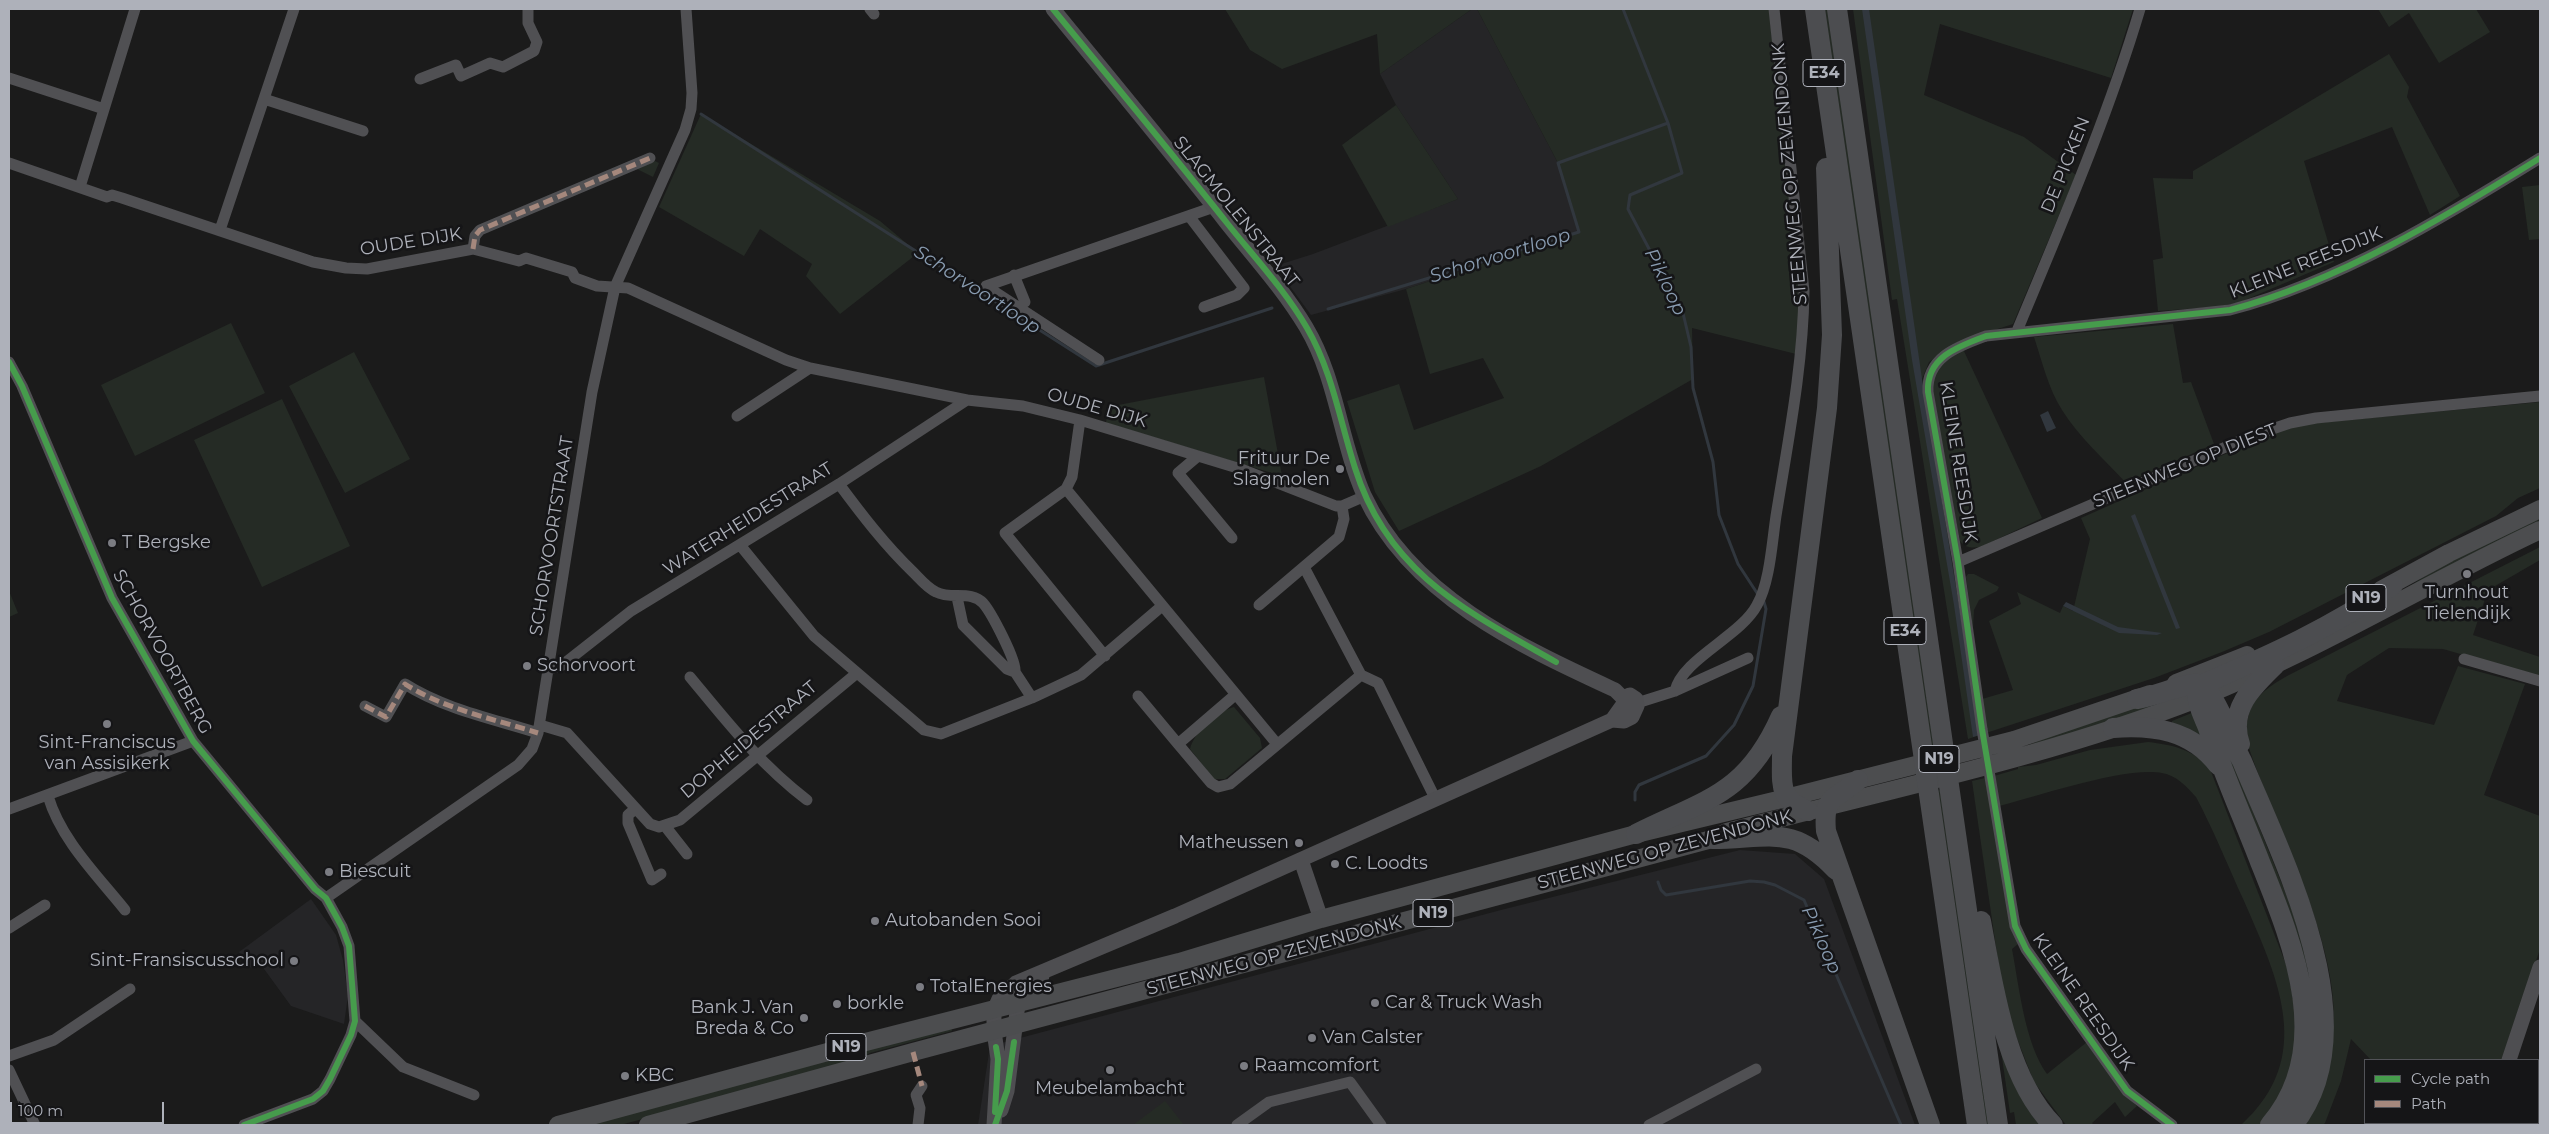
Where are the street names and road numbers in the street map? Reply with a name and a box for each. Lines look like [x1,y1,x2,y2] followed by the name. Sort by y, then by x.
[1768,42,1812,306] street label: STEENWEG OP ZEVENDONK
[1803,59,1845,86] road number: E34
[2037,114,2095,216] street label: DE PICKEN
[1169,132,1303,292] street label: SLAGMOLENSTRAAT
[358,223,464,261] street label: OUDE DIJK
[2227,223,2385,303] street label: KLEINE REESDIJK
[1935,380,1981,544] street label: KLEINE REESDIJK
[1044,383,1150,433] street label: OUDE DIJK
[2090,419,2280,513] street label: STEENWEG OP DIEST
[526,435,578,637] street label: SCHORVOORTSTRAAT
[659,458,837,580] street label: WATERHEIDESTRAAT
[108,566,216,738] street label: SCHORVOORTBERG
[2346,584,2386,612] road number: N19
[1884,618,1926,644] road number: E34
[676,677,822,803] street label: DOPHEIDESTRAAT
[1919,746,1959,772] road number: N19
[1535,806,1795,894] street label: STEENWEG OP ZEVENDONK
[1413,900,1453,926] road number: N19
[1144,912,1404,1000] street label: STEENWEG OP ZEVENDONK
[2028,929,2138,1075] street label: KLEINE REESDIJK
[826,1034,866,1060] road number: N19

